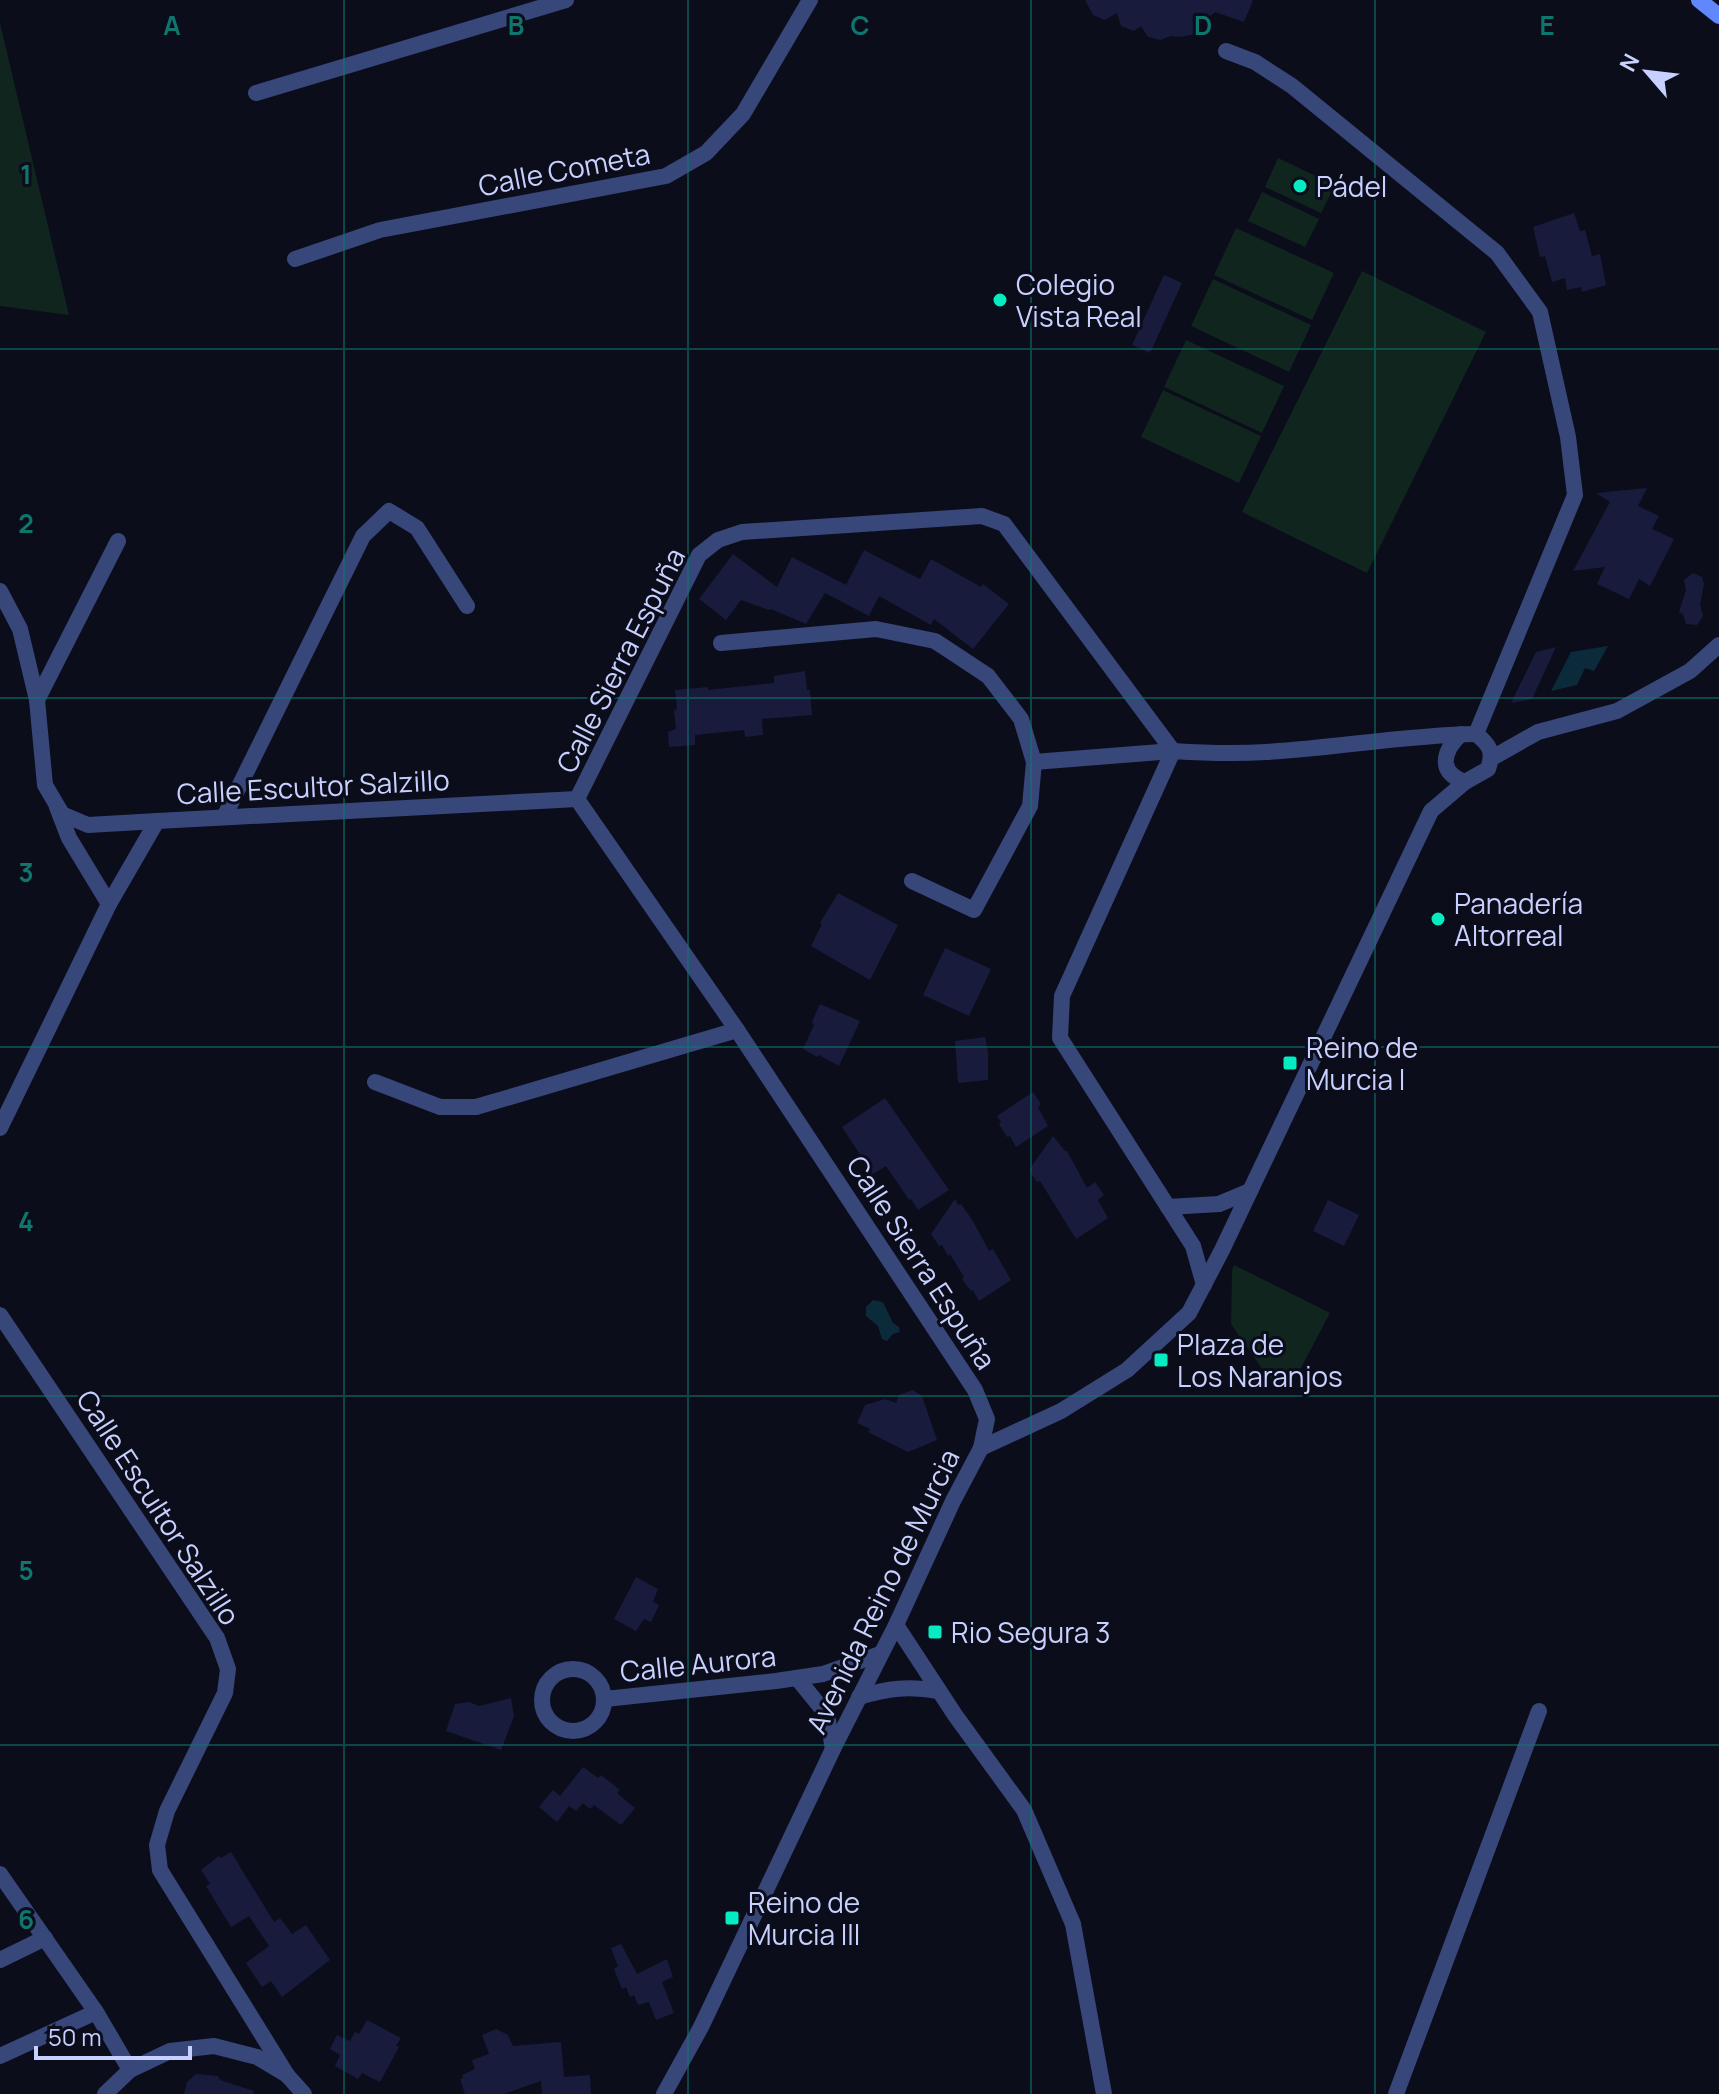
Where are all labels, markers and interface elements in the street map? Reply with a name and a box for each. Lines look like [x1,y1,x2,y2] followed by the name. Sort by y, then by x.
[163,7,181,43] text: A
[508,7,524,43] text: B
[850,7,870,43] text: C
[1194,7,1212,43] text: D
[1539,7,1555,43] text: E
[1607,32,1687,112] north arrow
[1612,49,1646,77] text: N
[475,134,653,204] street label: Calle Cometa
[20,156,32,192] text: 1
[1316,167,1387,205] place label: Pádel
[1291,177,1309,195] marker: Pádel
[1016,265,1142,335] place label: Colegio Vista Real
[991,291,1009,309] marker: Colegio Vista Real
[18,505,34,541] text: 2
[547,541,693,779] street label: Calle Sierra Espuña
[176,760,450,812] street label: Calle Escultor Salzillo
[18,854,34,890] text: 3
[1454,884,1583,954] place label: Panadería Altorreal
[1429,910,1447,928] marker: Panadería Altorreal
[1306,1028,1418,1098] place label: Reino de Murcia I
[1281,1054,1299,1072] marker: Reino de Murcia I
[839,1148,1005,1376] street label: Calle Sierra Espuña
[18,1203,34,1239] text: 4
[1177,1325,1343,1395] place label: Plaza de Los Naranjos
[1152,1351,1170,1369] marker: Plaza de Los Naranjos
[69,1382,249,1632] street label: Calle Escultor Salzillo
[797,1442,967,1740] street label: Avenida Reino de Murcia
[18,1552,34,1588] text: 5
[951,1613,1110,1651] place label: Rio Segura 3
[926,1623,944,1641] marker: Rio Segura 3
[618,1636,778,1690] street label: Calle Aurora
[748,1883,860,1953] place label: Reino de Murcia III
[18,1901,34,1937] text: 6
[723,1909,741,1927] marker: Reino de Murcia III
[36,2010,190,2060] scale bar
[48,2020,102,2053] text: 50 m

